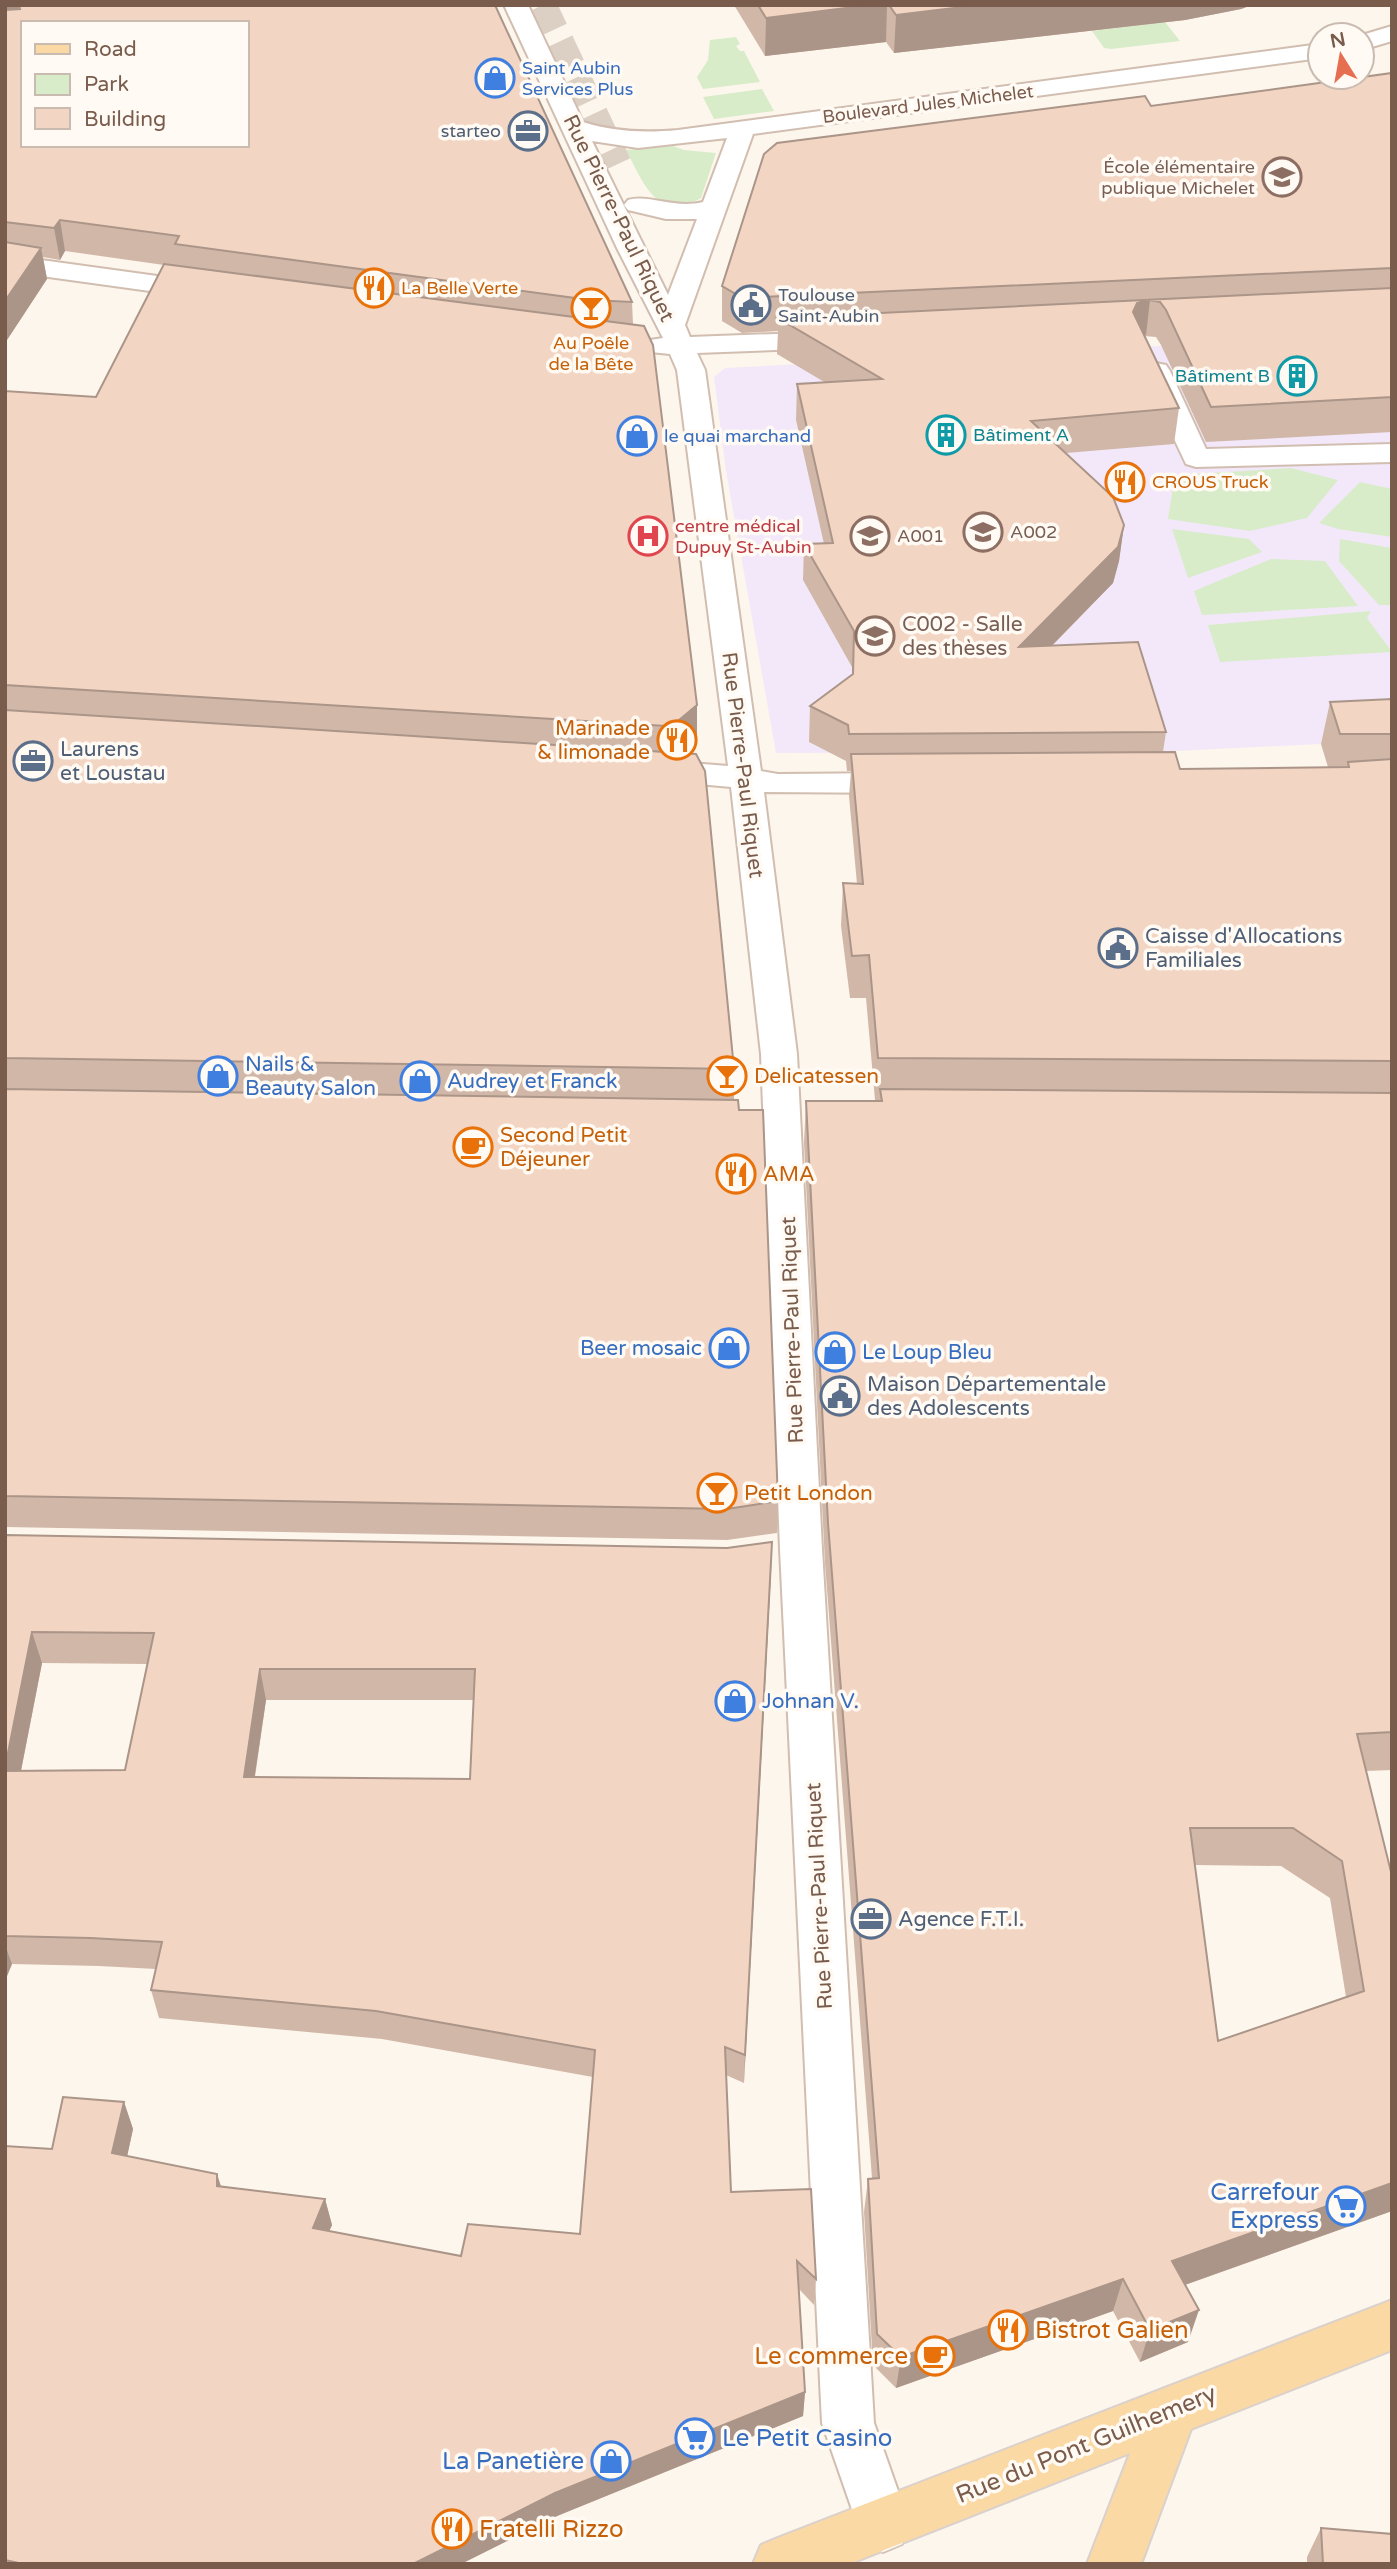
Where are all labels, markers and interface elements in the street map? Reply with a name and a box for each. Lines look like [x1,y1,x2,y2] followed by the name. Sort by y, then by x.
[21,21,248,147] legend
[1306,21,1376,91] north arrow
[1328,28,1348,53] text: N
[84,37,137,62] text: Road
[474,57,516,99] shop icon: Saint Aubin Services Plus
[522,57,633,100] place label: Saint Aubin Services Plus
[84,72,129,97] text: Park
[821,80,1035,128] street label: Boulevard Jules Michelet
[84,107,166,132] text: Building
[507,110,549,152] office icon: starteo
[558,111,680,326] street label: Rue Pierre-Paul Riquet
[441,120,501,142] place label: starteo
[1101,156,1255,199] place label: École élémentaire publique Michelet
[1261,156,1303,198] school or university icon: École élémentaire publique Michelet
[353,267,395,309] restaurant icon: La Belle Verte
[401,277,518,299] place label: La Belle Verte
[730,284,772,326] public building icon: Toulouse Saint-Aubin
[778,284,879,327] place label: Toulouse Saint-Aubin
[570,287,612,329] bar icon: Au Poêle de la Bête
[548,332,634,375] place label: Au Poêle de la Bête
[1276,355,1318,397] building icon: Bâtiment B
[1175,365,1270,387] place label: Bâtiment B
[925,414,967,456] building icon: Bâtiment A
[616,415,658,457] shop icon: le quai marchand
[973,424,1069,446] place label: Bâtiment A
[664,425,811,447] place label: le quai marchand
[1104,461,1146,503] restaurant icon: CROUS Truck
[1152,471,1269,493] place label: CROUS Truck
[962,511,1004,553] school or university icon: A002
[627,515,669,557] hospital icon: centre médical Dupuy St-Aubin
[675,515,812,558] place label: centre médical Dupuy St-Aubin
[849,515,891,557] school or university icon: A001
[1010,521,1057,543] place label: A002
[897,525,944,547] place label: A001
[902,612,1023,661] place label: C002 - Salle des thèses
[854,615,896,657] school or university icon: C002 - Salle des thèses
[716,651,769,879] street label: Rue Pierre-Paul Riquet
[537,716,650,765] place label: Marinade & limonade
[656,719,698,761] restaurant icon: Marinade & limonade
[60,737,166,786] place label: Laurens et Loustau
[12,740,54,782] office icon: Laurens et Loustau
[1145,924,1342,973] place label: Caisse d'Allocations Familiales
[1097,927,1139,969] public building icon: Caisse d'Allocations Familiales
[245,1052,376,1101] place label: Nails & Beauty Salon
[197,1055,239,1097] shop icon: Nails & Beauty Salon
[706,1055,748,1097] bar icon: Delicatessen
[399,1060,441,1102] shop icon: Audrey et Franck
[754,1064,879,1089] place label: Delicatessen
[447,1069,618,1094] place label: Audrey et Franck
[500,1123,627,1172] place label: Second Petit Déjeuner
[452,1126,494,1168] cafe icon: Second Petit Déjeuner
[715,1153,757,1195] restaurant icon: AMA
[763,1162,815,1187] place label: AMA
[776,1216,809,1444] street label: Rue Pierre-Paul Riquet
[708,1327,750,1369] shop icon: Beer mosaic
[814,1331,856,1373] shop icon: Le Loup Bleu
[580,1336,702,1361] place label: Beer mosaic
[862,1340,992,1365] place label: Le Loup Bleu
[867,1372,1106,1421] place label: Maison Départementale des Adolescents
[819,1375,861,1417] public building icon: Maison Départementale des Adolescents
[696,1472,738,1514] bar icon: Petit London
[744,1481,873,1506] place label: Petit London
[714,1680,756,1722] shop icon: Johnan V.
[762,1689,859,1714] place label: Johnan V.
[801,1782,838,2010] street label: Rue Pierre-Paul Riquet
[850,1898,892,1940] office icon: Agence F.T.I.
[898,1907,1024,1932] place label: Agence F.T.I.
[1210,2178,1320,2235] place label: Carrefour Express
[1325,2185,1367,2227] supermarket icon: Carrefour Express
[987,2309,1029,2351] restaurant icon: Bistrot Galien
[1035,2316,1189,2345] place label: Bistrot Galien
[914,2335,956,2377] cafe icon: Le commerce
[754,2342,908,2371] place label: Le commerce
[952,2379,1221,2510] street label: Rue du Pont Guilhemery
[674,2417,716,2459] supermarket icon: Le Petit Casino
[722,2424,892,2453] place label: Le Petit Casino
[590,2440,632,2482] shop icon: La Panetière
[442,2447,584,2476] place label: La Panetière
[431,2508,473,2550] restaurant icon: Fratelli Rizzo
[479,2515,624,2544] place label: Fratelli Rizzo

